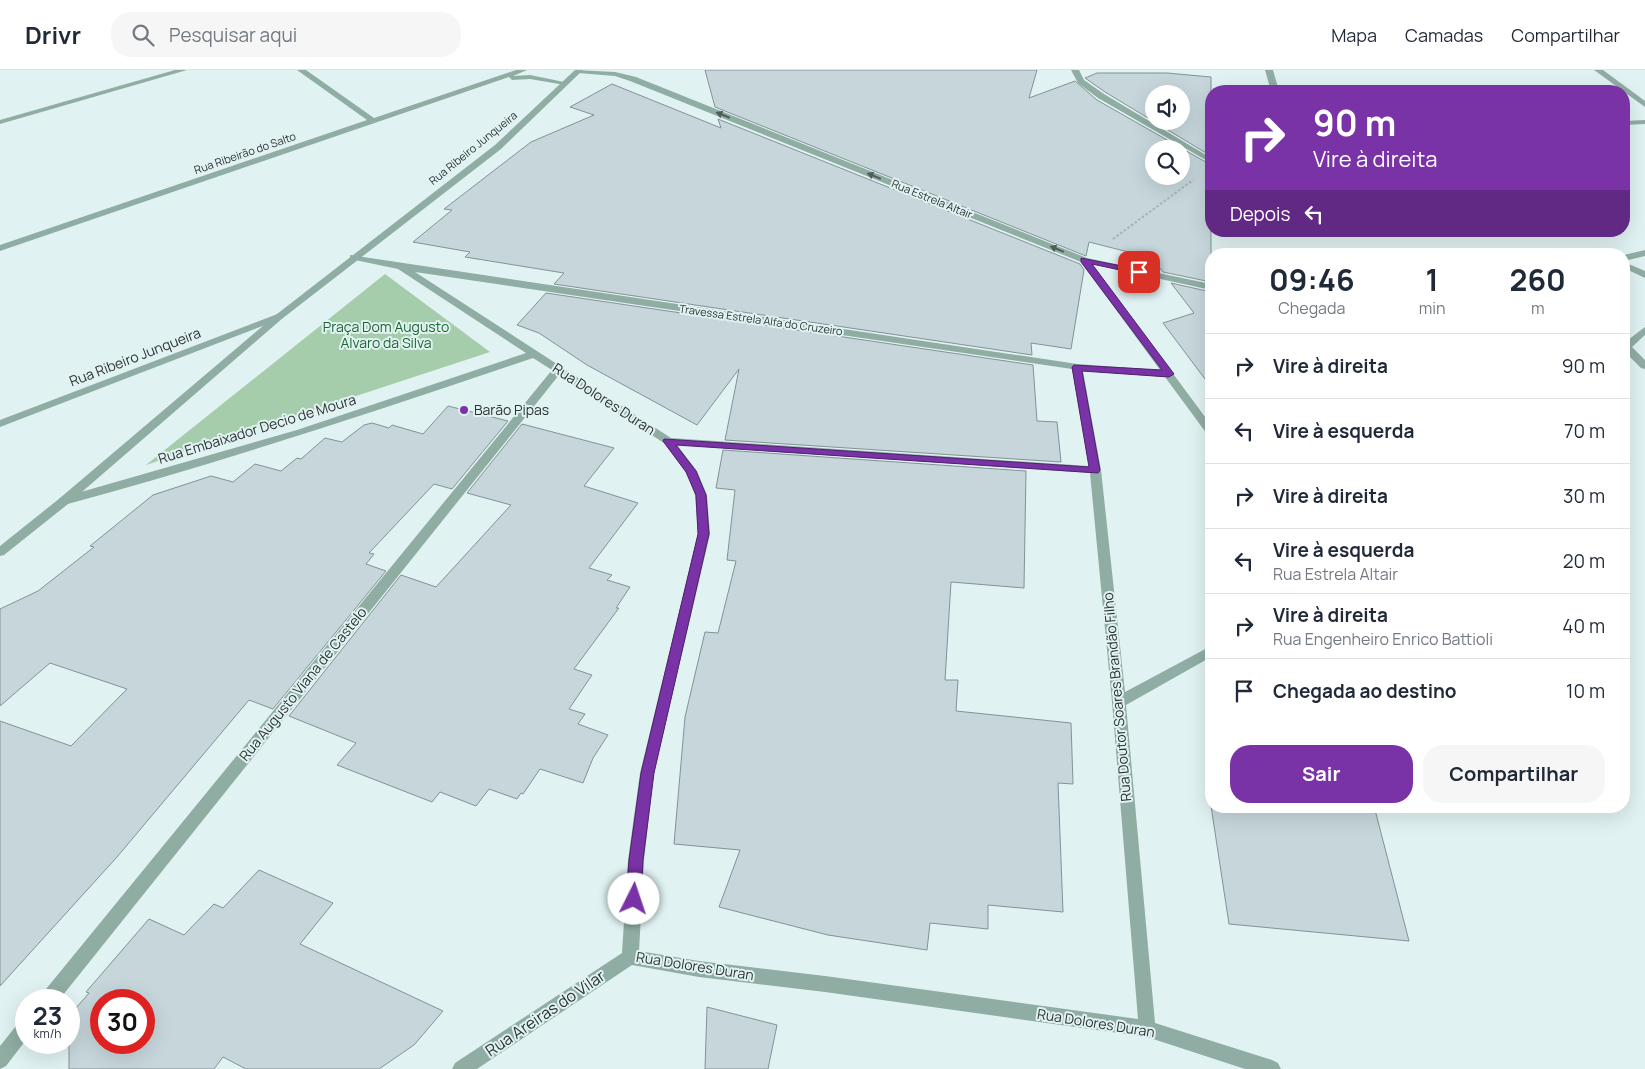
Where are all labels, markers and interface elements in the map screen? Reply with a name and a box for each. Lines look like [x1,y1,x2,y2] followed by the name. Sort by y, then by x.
[111,12,461,57] search box
[25,18,81,51] text: Drivr
[129,21,157,49] icon: search
[169,22,297,48] text: Pesquisar aqui
[1331,23,1377,47] text: Mapa
[1405,23,1483,47] text: Camadas
[1511,23,1620,47] text: Compartilhar
[1145,85,1190,185] map controls
[1145,85,1190,130] button: sound
[1313,99,1396,147] text: 90 m
[1230,105,1295,170] icon: right
[425,107,520,188] street label: Rua Ribeiro Junqueira
[716,111,730,119] one-way arrow
[192,128,298,177] street label: Rua Ribeirão do Salto
[1145,140,1190,185] button: search
[1313,144,1437,174] text: Vire à direita
[866,171,881,179] one-way arrow
[890,175,975,222] street label: Rua Estrela Altair
[1300,200,1328,228] icon: left
[1230,201,1290,227] text: Depois
[1049,245,1064,253] one-way arrow
[1118,251,1160,293] pin
[1125,258,1153,286] icon: arrive
[1269,259,1355,300] text: 09:46
[1426,259,1439,300] text: 1
[1510,259,1566,300] text: 260
[1278,297,1345,319] text: Chegada
[1419,297,1446,319] text: min
[1531,297,1545,319] text: m
[678,301,844,338] street label: Travessa Estrela Alfa do Cruzeiro
[323,317,449,352] park label: Praça Dom Augusto Alvaro da Silva
[66,323,203,390] street label: Rua Ribeiro Junqueira
[1230,352,1258,380] icon: right
[1273,353,1388,379] text: Vire à direita
[1562,353,1605,379] text: 90 m
[549,358,659,439] street label: Rua Dolores Duran
[156,389,358,468] street label: Rua Embaixador Decio de Moura
[474,400,549,419] place label: Barão Pipas
[458,404,470,416] marker: Barão Pipas
[1230,417,1258,445] icon: left
[1273,418,1414,444] text: Vire à esquerda
[1564,418,1605,444] text: 70 m
[1230,482,1258,510] icon: right
[1273,483,1388,509] text: Vire à direita
[1563,483,1605,509] text: 30 m
[1273,537,1414,563] text: Vire à esquerda
[1230,547,1258,575] icon: left
[1563,548,1605,574] text: 20 m
[1273,563,1398,585] text: Rua Estrela Altair
[1098,592,1135,802] street label: Rua Doutor Soares Brandão Filho
[1273,602,1388,628] text: Vire à direita
[235,603,371,765] street label: Rua Augusto Viana de Castelo
[1230,612,1258,640] icon: right
[1562,613,1605,639] text: 40 m
[1273,628,1493,650] text: Rua Engenheiro Enrico Battioli
[1230,677,1258,705] icon: arrive
[1273,678,1456,704] text: Chegada ao destino
[1566,678,1605,704] text: 10 m
[1230,745,1413,803] button: Sair
[1423,745,1605,803] button: Compartilhar
[607,872,659,924] position arrow
[635,947,755,984] street label: Rua Dolores Duran
[481,965,609,1061] street label: Rua Areiras do Vilar
[90,989,155,1054] speed limit sign: 30
[33,998,62,1033] text: 23
[1036,1004,1156,1041] street label: Rua Dolores Duran
[34,1025,61,1042] text: km/h

